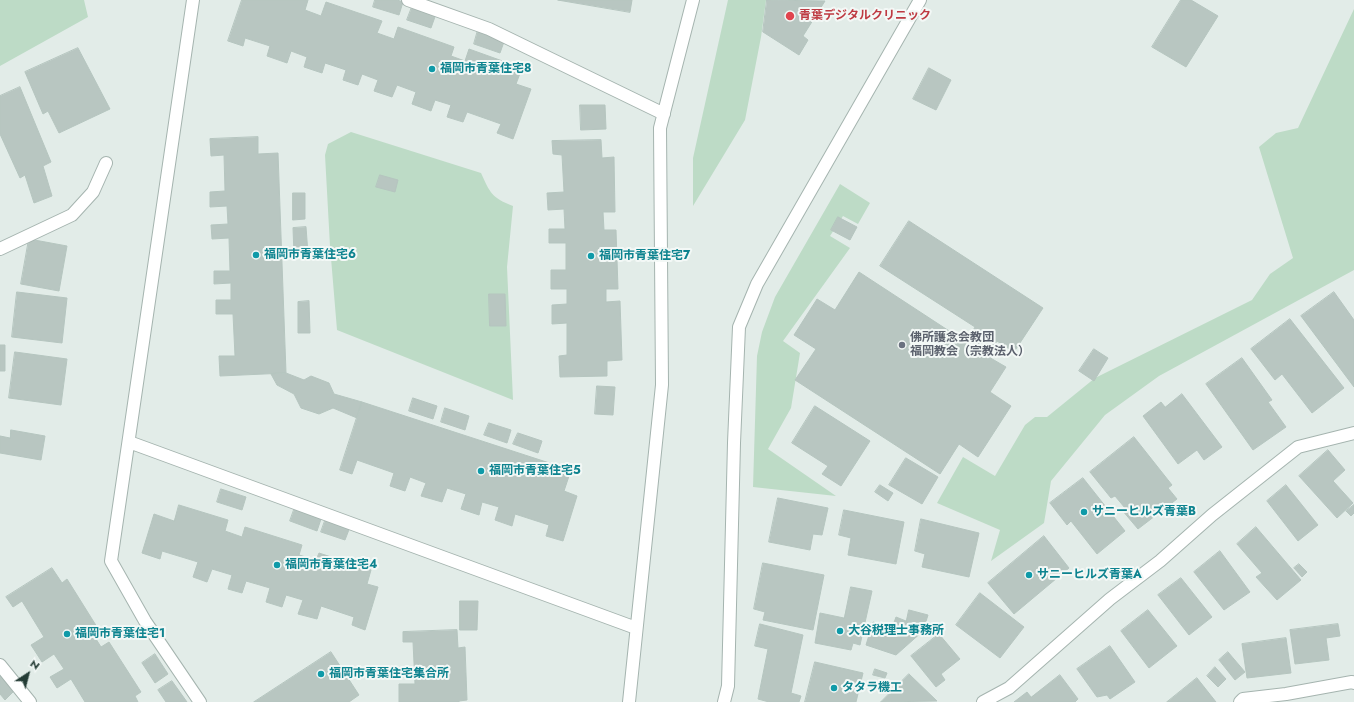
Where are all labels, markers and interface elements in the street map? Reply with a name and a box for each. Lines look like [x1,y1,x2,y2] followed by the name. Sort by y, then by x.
[799,9,931,23] place label: 青葉デジタルクリニック
[784,10,796,22] marker: 青葉デジタルクリニック
[440,62,532,76] place label: 福岡市青葉住宅8
[427,64,437,74] marker: 福岡市青葉住宅8
[264,248,356,262] place label: 福岡市青葉住宅6
[599,249,690,263] place label: 福岡市青葉住宅7
[251,250,261,260] marker: 福岡市青葉住宅6
[586,251,596,261] marker: 福岡市青葉住宅7
[910,331,1030,359] place label: 佛所護念会教団 福岡教会（宗教法人）
[897,340,907,350] marker: 佛所護念会教団 福岡教会（宗教法人）
[489,464,581,478] place label: 福岡市青葉住宅5
[476,466,486,476] marker: 福岡市青葉住宅5
[1092,505,1196,519] place label: サニーヒルズ青葉B
[1079,507,1089,517] marker: サニーヒルズ青葉B
[285,558,377,572] place label: 福岡市青葉住宅4
[272,560,282,570] marker: 福岡市青葉住宅4
[1037,568,1142,582] place label: サニーヒルズ青葉A
[1024,570,1034,580] marker: サニーヒルズ青葉A
[848,624,944,638] place label: 大谷税理士事務所
[835,626,845,636] marker: 大谷税理士事務所
[75,627,165,641] place label: 福岡市青葉住宅1
[62,629,72,639] marker: 福岡市青葉住宅1
[8,654,48,694] north arrow
[27,655,43,673] text: N
[329,667,449,681] place label: 福岡市青葉住宅集合所
[316,669,326,679] marker: 福岡市青葉住宅集合所
[842,681,902,695] place label: タタラ機工
[829,683,839,693] marker: タタラ機工

